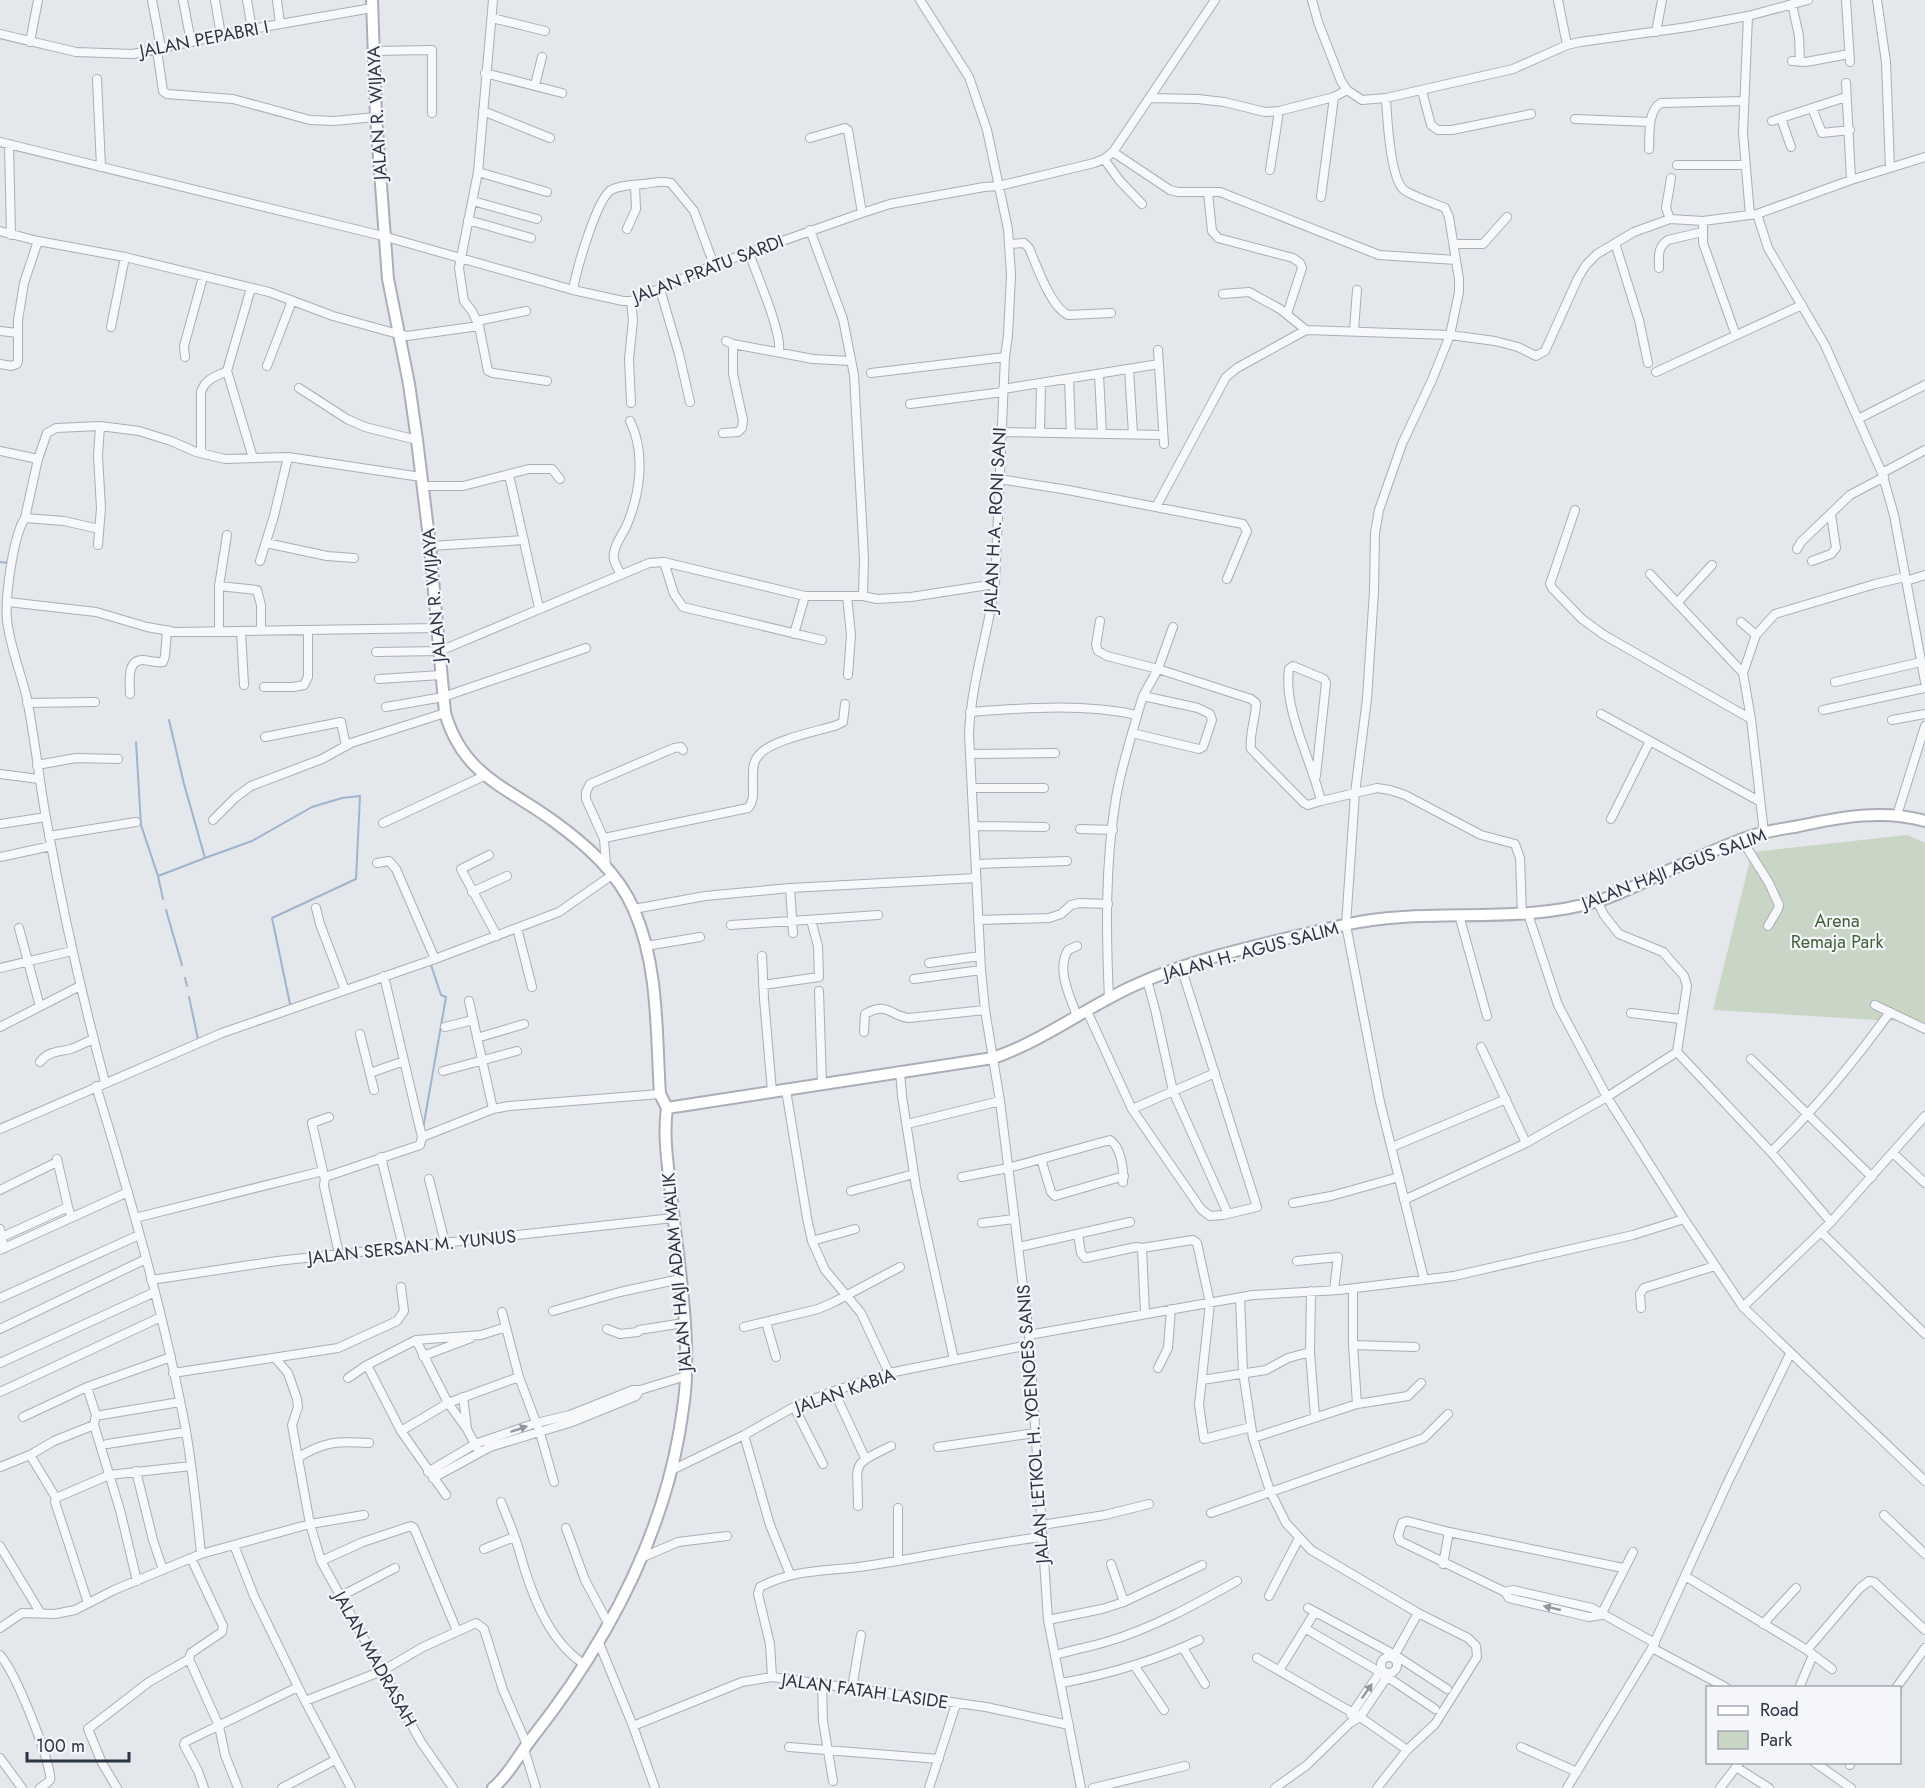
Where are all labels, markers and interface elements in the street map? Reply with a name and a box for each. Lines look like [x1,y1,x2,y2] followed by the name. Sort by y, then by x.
[135,14,271,65] street label: JALAN PEPABRI I
[360,45,394,183] street label: JALAN R. WIJAYA
[627,228,787,311] street label: JALAN PRATU SARDI
[977,427,1013,615] street label: JALAN H.A. RONI SANI
[415,527,453,665] street label: JALAN R. WIJAYA
[1576,822,1770,917] street label: JALAN HAJI AGUS SALIM
[1791,908,1883,955] park label: Arena Remaja Park
[1159,915,1341,987] street label: JALAN H. AGUS SALIM
[655,1171,699,1375] street label: JALAN HAJI ADAM MALIK
[305,1223,517,1271] street label: JALAN SERSAN M. YUNUS
[1010,1283,1056,1566] street label: JALAN LETKOL H. YOENOES SANIS
[789,1362,899,1421] street label: JALAN KABIA
[510,1423,528,1433] one-way arrow
[326,1585,423,1731] street label: JALAN MADRASAH
[1542,1603,1561,1612] one-way arrow
[778,1666,950,1716] street label: JALAN FATAH LASIDE
[1361,1683,1372,1699] one-way arrow
[1706,1686,1901,1764] legend
[1760,1697,1799,1723] text: Road
[27,1725,129,1763] scale bar
[1760,1727,1792,1753] text: Park
[36,1733,85,1759] text: 100 m

